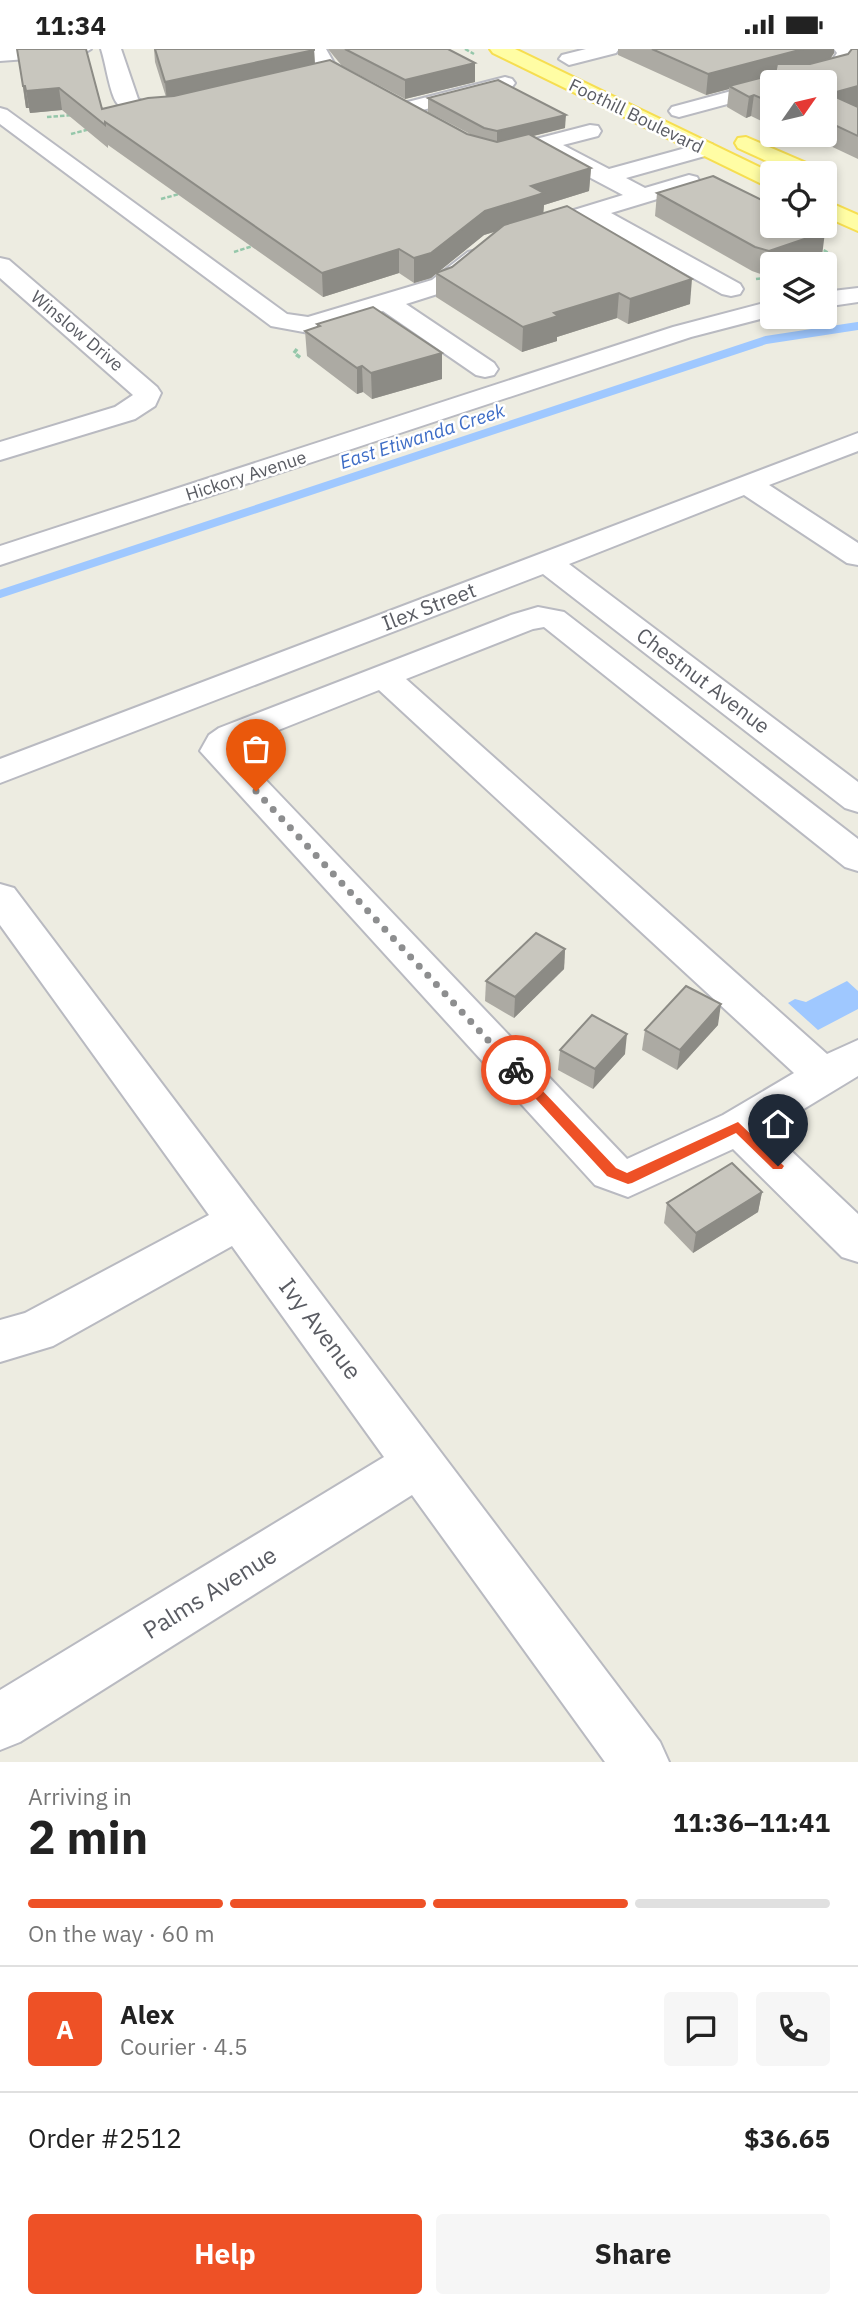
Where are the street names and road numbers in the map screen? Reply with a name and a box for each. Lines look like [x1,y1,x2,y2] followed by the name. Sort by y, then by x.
[565,73,707,158] street label: Foothill Boulevard
[26,285,129,376] street label: Winslow Drive
[183,445,309,506] street label: Hickory Avenue
[378,575,480,637] street label: Ilex Street
[631,621,776,740] street label: Chestnut Avenue
[272,1271,369,1386] street label: Ivy Avenue
[136,1538,282,1646] street label: Palms Avenue

